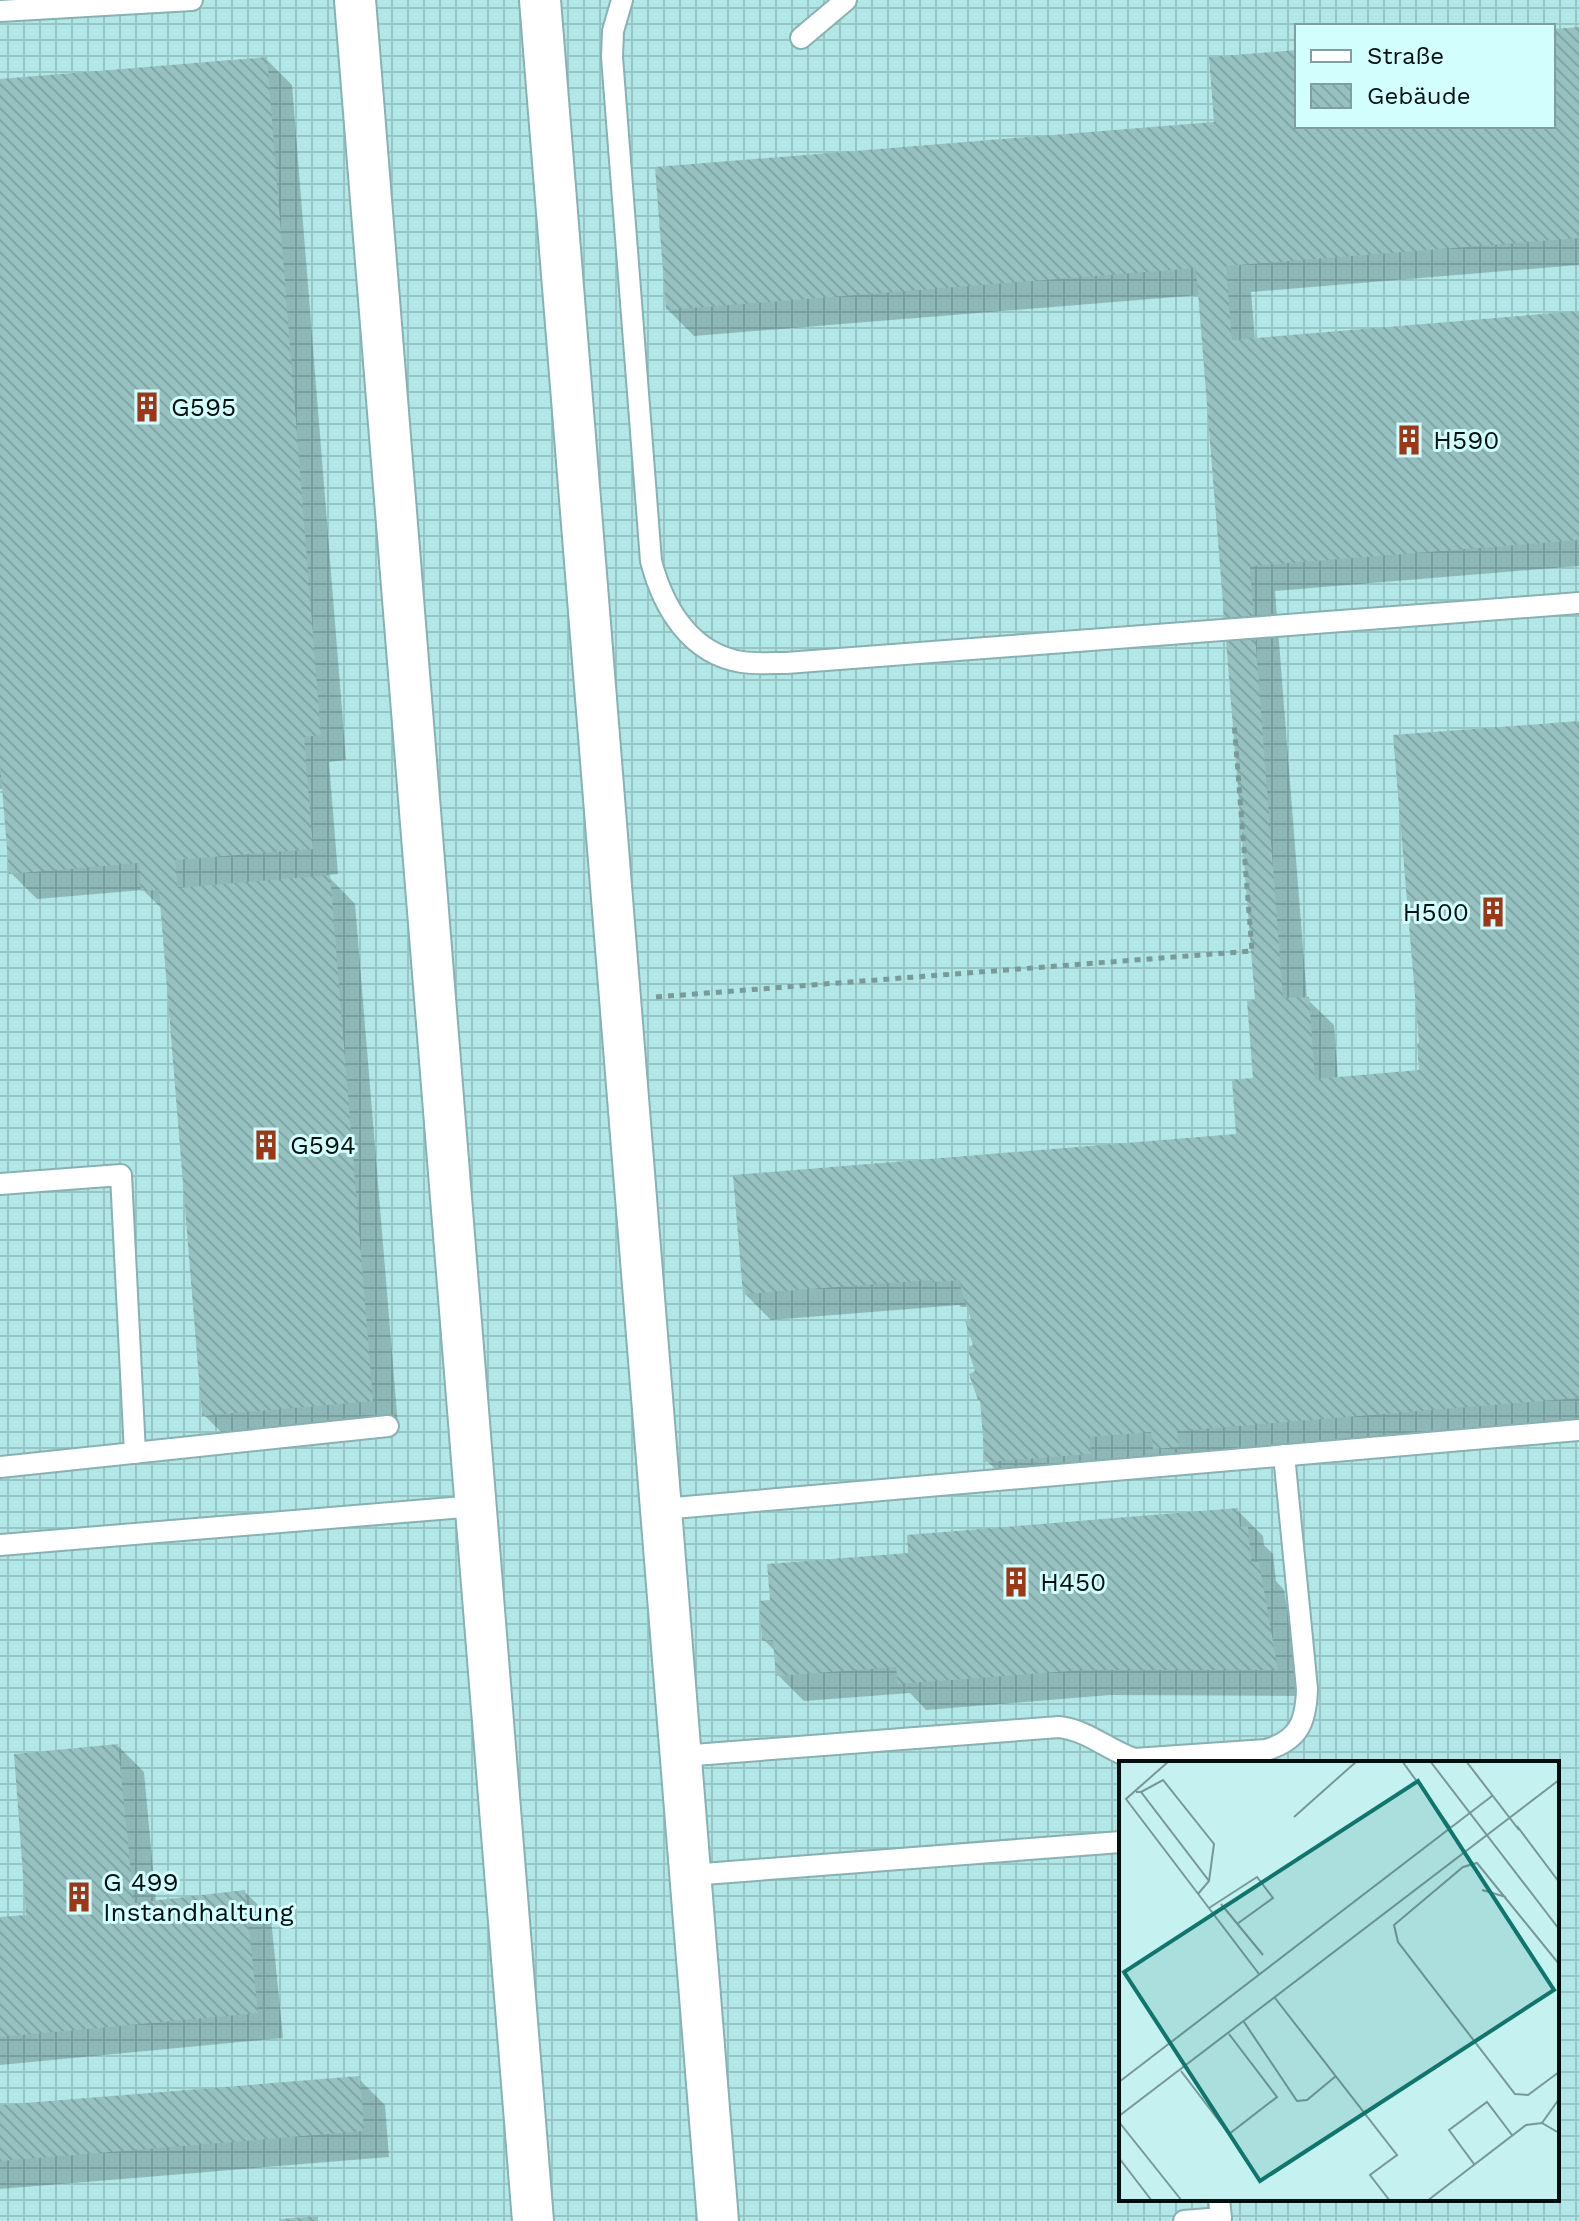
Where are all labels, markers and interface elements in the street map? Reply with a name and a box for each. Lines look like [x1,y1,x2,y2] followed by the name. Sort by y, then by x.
[1295,24,1555,128] legend
[1367,42,1444,70] text: Straße
[1367,82,1471,110] text: Gebäude
[130,390,164,424] building icon: G595
[171,392,236,422] place label: G595
[1392,423,1426,457] building icon: H590
[1433,425,1499,455] place label: H590
[1476,895,1510,929] building icon: H500
[1402,897,1469,927] place label: H500
[249,1128,283,1162] building icon: G594
[290,1130,356,1160] place label: G594
[999,1565,1033,1599] building icon: H450
[1040,1567,1106,1597] place label: H450
[1119,1761,1559,2201] inset map
[103,1867,294,1927] place label: G 499 Instandhaltung
[62,1880,96,1914] building icon: G 499 Instandhaltung

